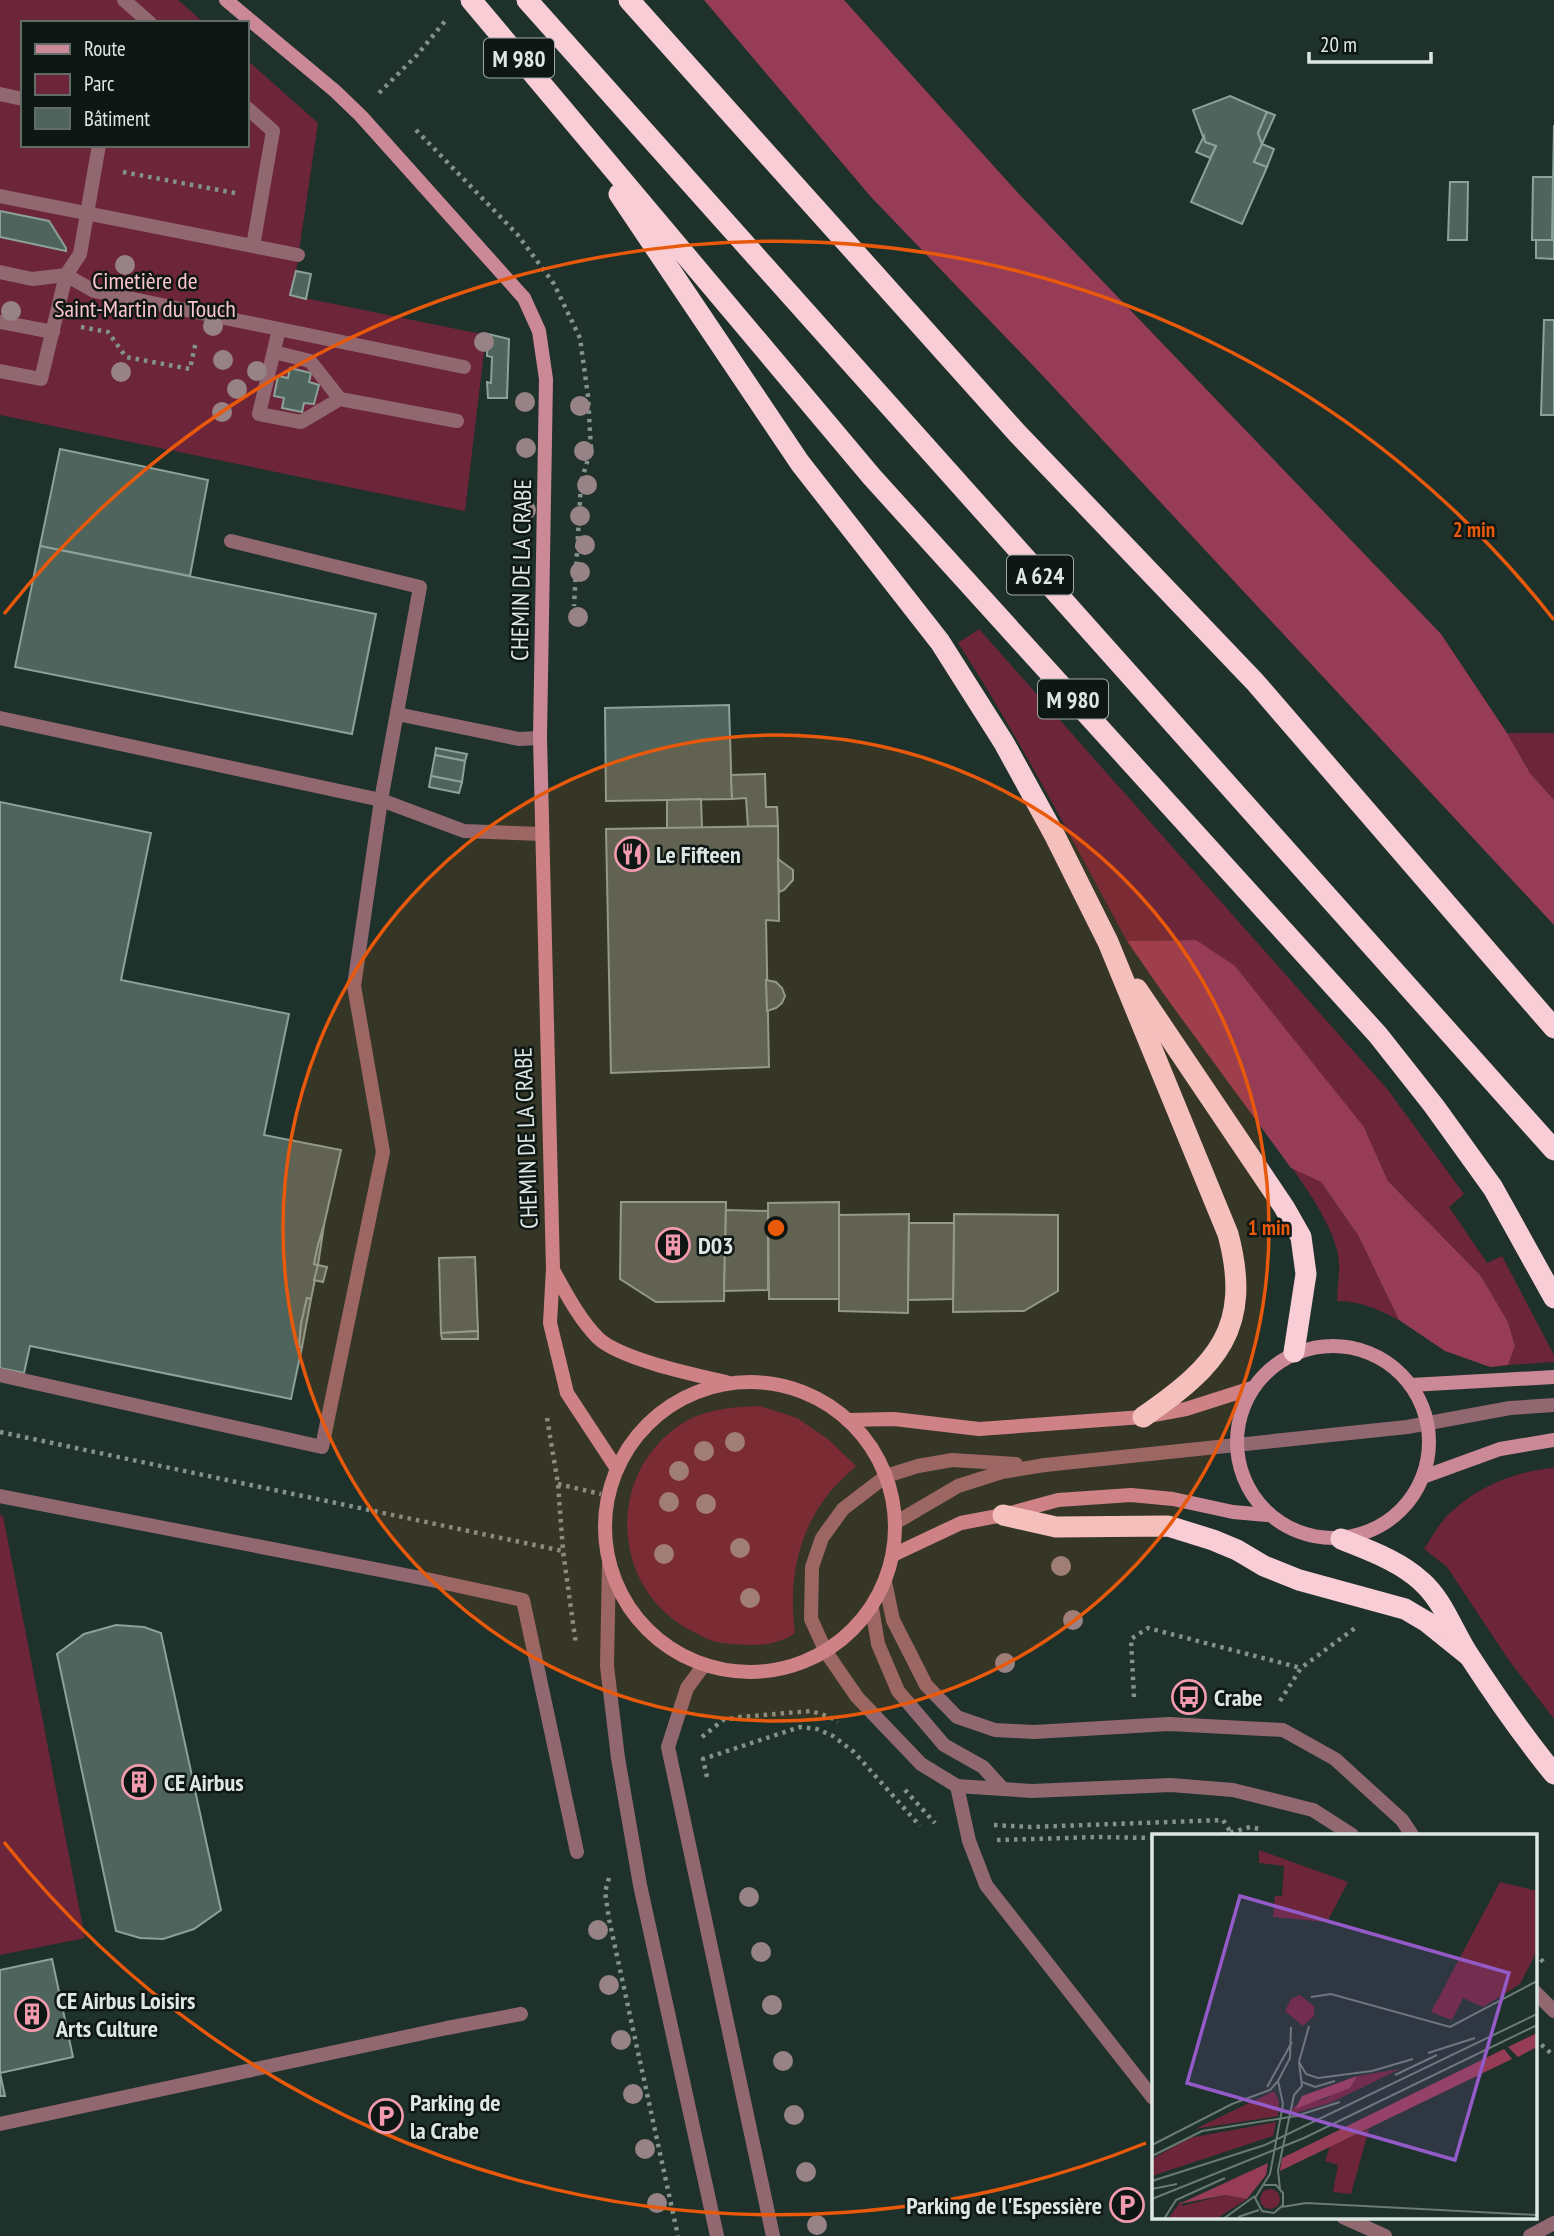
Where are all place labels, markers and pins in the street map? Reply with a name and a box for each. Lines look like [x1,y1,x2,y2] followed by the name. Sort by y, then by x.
[613,835,651,873] restaurant icon: Le Fifteen
[656,839,741,870] place label: Le Fifteen
[764,1216,788,1240] centre of rings
[654,1226,692,1264] building icon: D03
[698,1230,734,1261] place label: D03
[1170,1678,1208,1716] bus stop icon: Crabe
[1214,1682,1263,1713] place label: Crabe
[120,1763,158,1801] building icon: CE Airbus
[164,1767,244,1798] place label: CE Airbus
[55,1985,195,2044] place label: CE Airbus Loisirs Arts Culture
[13,1995,51,2033] building icon: CE Airbus Loisirs Arts Culture
[410,2087,500,2146] place label: Parking de la Crabe
[367,2097,405,2135] parking icon: Parking de la Crabe
[1108,2186,1146,2224] parking icon: Parking de l'Espessière
[906,2190,1102,2221] place label: Parking de l'Espessière

